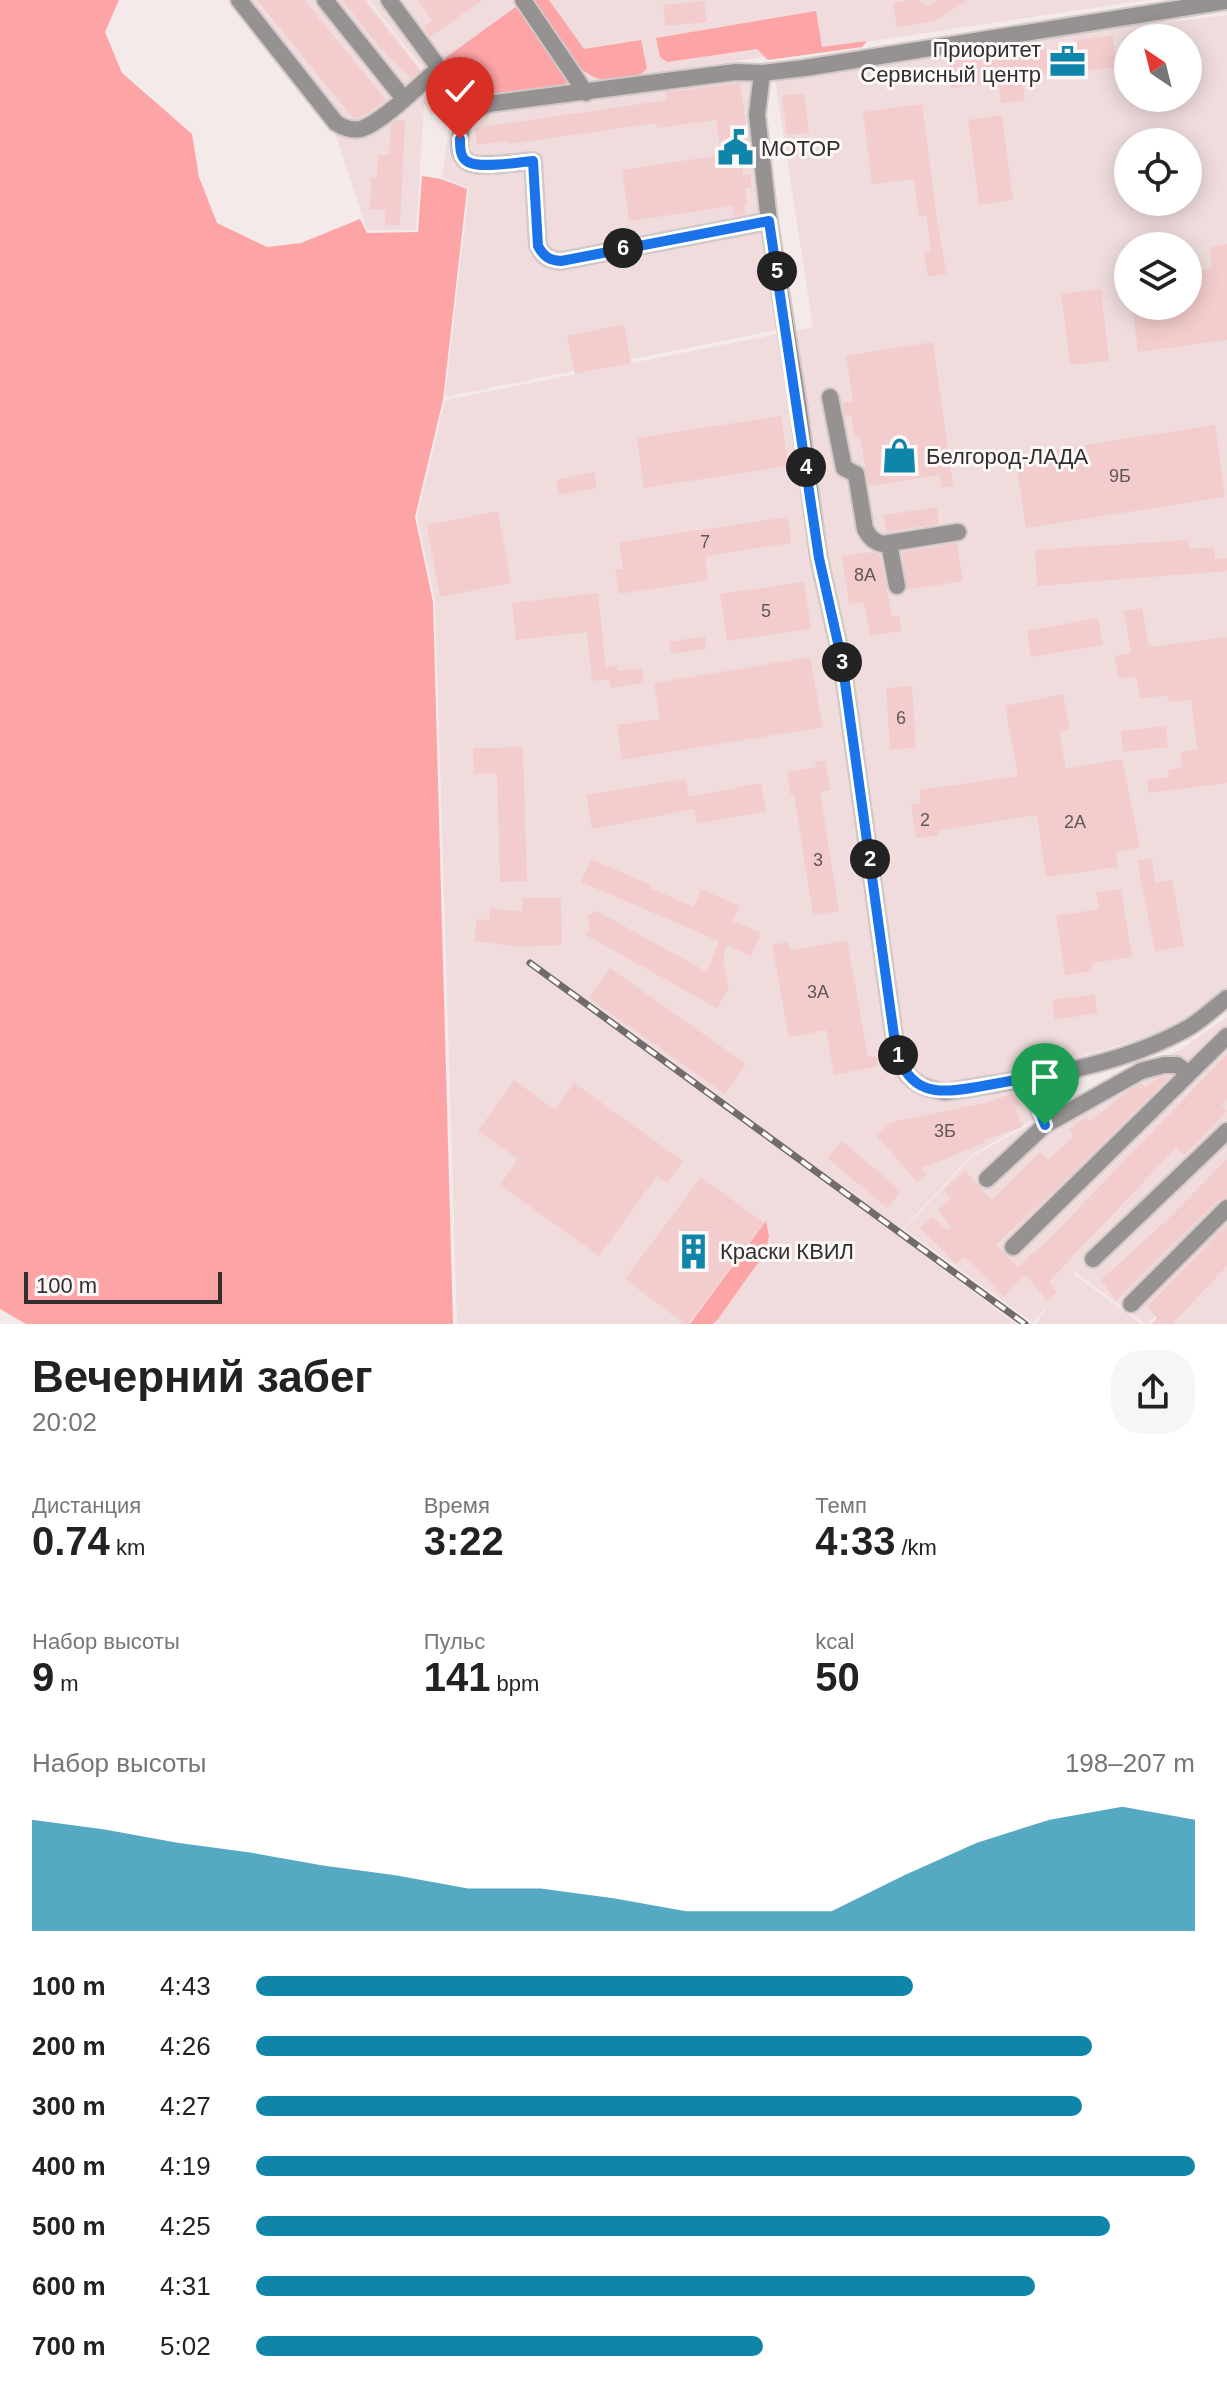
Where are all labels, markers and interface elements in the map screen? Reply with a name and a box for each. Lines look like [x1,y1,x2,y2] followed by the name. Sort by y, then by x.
[1114,24,1202,112] north arrow
[1114,24,1202,320] map controls
[860,37,1041,87] place label: Приоритет Сервисный центр
[1048,43,1086,81] office icon: Приоритет Сервисный центр
[426,57,494,139] pin
[438,69,482,113] icon: check
[1114,128,1202,216] button: locate
[716,129,754,167] public building icon: МОТОР
[761,136,841,161] place label: МОТОР
[603,228,643,268] pin: 6
[1114,232,1202,320] button: layers
[617,235,629,260] text: 6
[757,251,797,291] pin: 5
[771,258,783,283] text: 5
[881,437,919,475] shop icon: Белгород-ЛАДА
[926,444,1088,469] place label: Белгород-ЛАДА
[786,447,826,487] pin: 4
[800,454,812,479] text: 4
[1109,466,1131,486] house number: 9Б
[700,532,710,552] house number: 7
[854,565,876,585] house number: 8А
[761,601,771,621] house number: 5
[822,642,862,682] pin: 3
[836,649,848,674] text: 3
[896,708,906,728] house number: 6
[920,810,930,830] house number: 2
[1064,812,1086,832] house number: 2А
[850,839,890,879] pin: 2
[864,846,876,871] text: 2
[813,850,823,870] house number: 3
[807,982,829,1002] house number: 3А
[878,1035,918,1075] pin: 1
[892,1042,904,1067] text: 1
[1011,1043,1079,1125] pin
[1023,1055,1067,1099] icon: arrive
[934,1121,956,1141] house number: 3Б
[675,1232,713,1270] building icon: Краски КВИЛ
[720,1239,854,1264] place label: Краски КВИЛ
[24,1268,222,1304] scale bar
[36,1273,97,1298] text: 100 m
[1111,1350,1195,1434] button: share
[32,1352,373,1401] text: Вечерний забег
[32,1407,97,1437] text: 20:02
[32,1493,141,1518] text: Дистанция
[424,1493,490,1518] text: Время
[815,1493,867,1518] text: Темп
[32,1519,110,1563] text: 0.74
[424,1519,504,1563] text: 3:22
[815,1519,895,1563] text: 4:33
[110,1535,145,1560] text: km
[895,1535,937,1560] text: /km
[32,1629,180,1654] text: Набор высоты
[424,1629,485,1654] text: Пульс
[815,1629,854,1654] text: kcal
[32,1655,54,1699] text: 9
[424,1655,490,1699] text: 141
[815,1655,860,1699] text: 50
[54,1671,79,1696] text: m
[490,1671,539,1696] text: bpm
[32,1748,207,1778] text: Набор высоты
[1065,1748,1195,1778] text: 198–207 m
[32,1971,106,2001] text: 100 m
[160,1971,211,2001] text: 4:43
[32,2031,106,2061] text: 200 m
[160,2031,211,2061] text: 4:26
[32,2091,106,2121] text: 300 m
[160,2091,211,2121] text: 4:27
[32,2151,106,2181] text: 400 m
[160,2151,211,2181] text: 4:19
[32,2211,106,2241] text: 500 m
[160,2211,211,2241] text: 4:25
[32,2271,106,2301] text: 600 m
[160,2271,211,2301] text: 4:31
[32,2331,106,2361] text: 700 m
[160,2331,211,2361] text: 5:02

